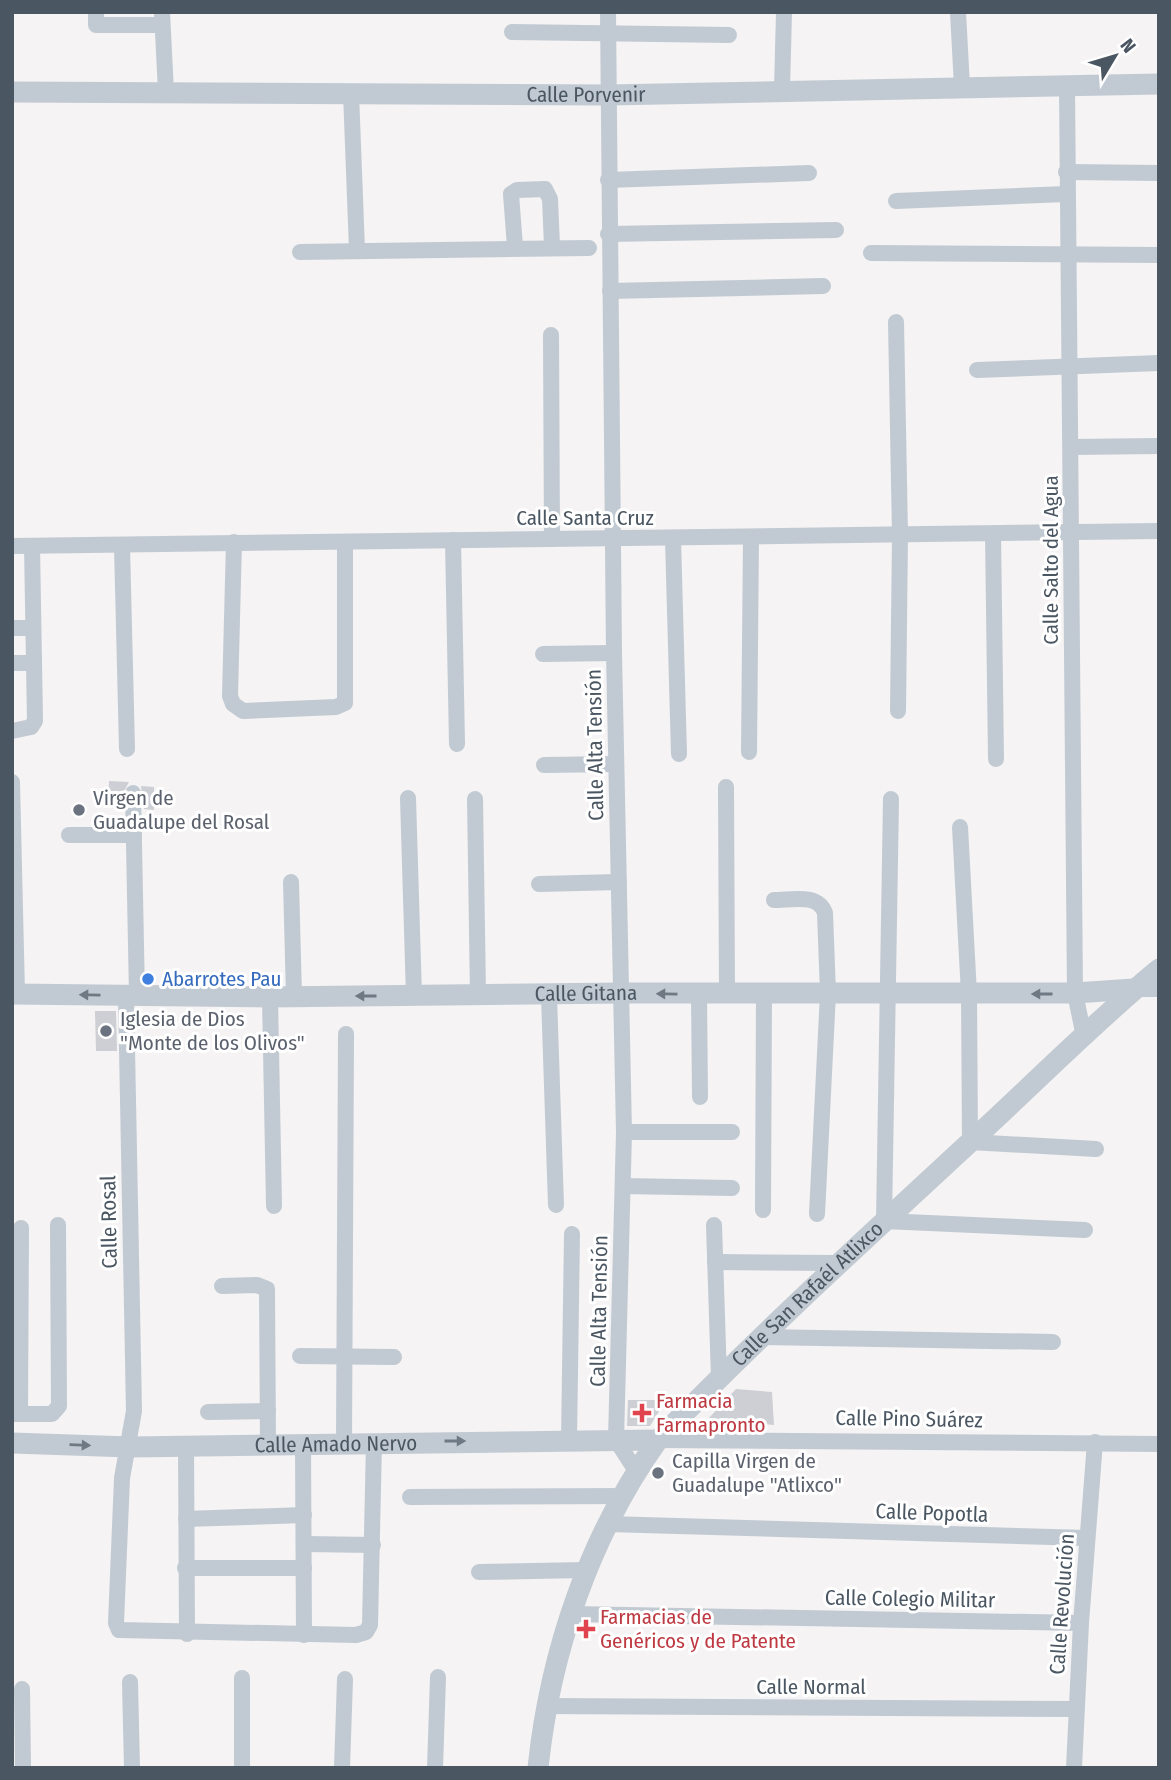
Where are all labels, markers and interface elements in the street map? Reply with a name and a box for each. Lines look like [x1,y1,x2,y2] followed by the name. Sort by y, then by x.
[1080,21,1150,91] north arrow
[1115,34,1141,57] text: N
[526,81,646,108] street label: Calle Porvenir
[1038,475,1064,645] street label: Calle Salto del Agua
[516,505,654,531] street label: Calle Santa Cruz
[581,669,609,821] street label: Calle Alta Tensión
[93,785,270,835] place label: Virgen de Guadalupe del Rosal
[71,802,87,818] marker: Virgen de Guadalupe del Rosal
[162,966,281,992] place label: Abarrotes Pau
[140,971,156,987] marker: Abarrotes Pau
[535,980,637,1007] street label: Calle Gitana
[656,988,678,999] one-way arrow
[1030,988,1052,999] one-way arrow
[78,989,100,1001] one-way arrow
[355,990,377,1002] one-way arrow
[120,1006,305,1056] place label: Iglesia de Dios "Monte de los Olivos"
[98,1023,114,1039] marker: Iglesia de Dios "Monte de los Olivos"
[95,1175,123,1269] street label: Calle Rosal
[726,1216,889,1372] street label: Calle San Rafaél Atlixco
[585,1235,613,1387] street label: Calle Alta Tensión
[656,1388,766,1438] place label: Farmacia Farmapronto
[634,1405,650,1421] marker: Farmacia Farmapronto
[835,1405,983,1433] street label: Calle Pino Suárez
[255,1430,417,1458] street label: Calle Amado Nervo
[444,1436,466,1447] one-way arrow
[70,1440,92,1451] one-way arrow
[672,1448,842,1498] place label: Capilla Virgen de Guadalupe "Atlixco"
[650,1465,666,1481] marker: Capilla Virgen de Guadalupe "Atlixco"
[875,1498,989,1528] street label: Calle Popotla
[1044,1533,1080,1675] street label: Calle Revolución
[825,1585,996,1613] street label: Calle Colegio Militar
[600,1604,796,1654] place label: Farmacias de Genéricos y de Patente
[578,1621,594,1637] marker: Farmacias de Genéricos y de Patente
[756,1674,866,1700] street label: Calle Normal

